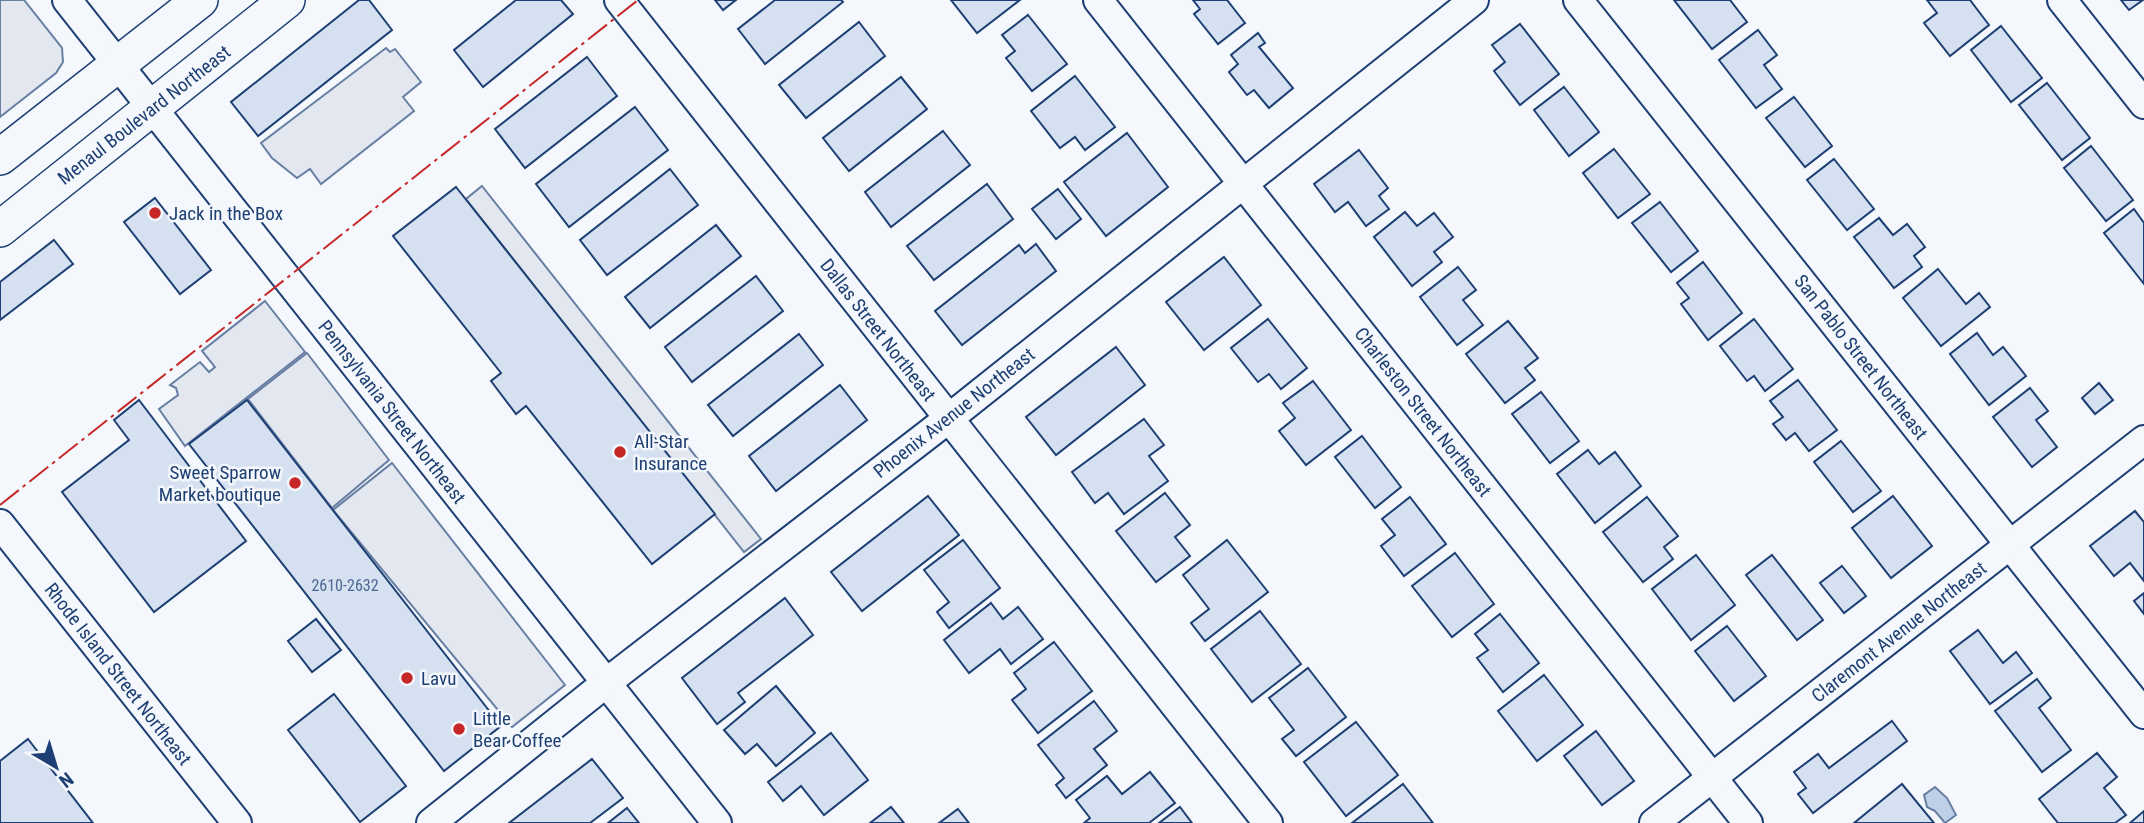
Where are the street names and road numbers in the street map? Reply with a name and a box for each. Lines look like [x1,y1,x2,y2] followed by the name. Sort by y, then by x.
[53,40,235,190] street label: Menaul Boulevard Northeast
[815,254,941,406] street label: Dallas Street Northeast
[1789,270,1933,444] street label: San Pablo Street Northeast
[313,316,471,508] street label: Pennsylvania Street Northeast
[1350,323,1496,501] street label: Charleston Street Northeast
[869,343,1039,483] street label: Phoenix Avenue Northeast
[1807,557,1991,707] street label: Claremont Avenue Northeast
[40,578,196,770] street label: Rhode Island Street Northeast

